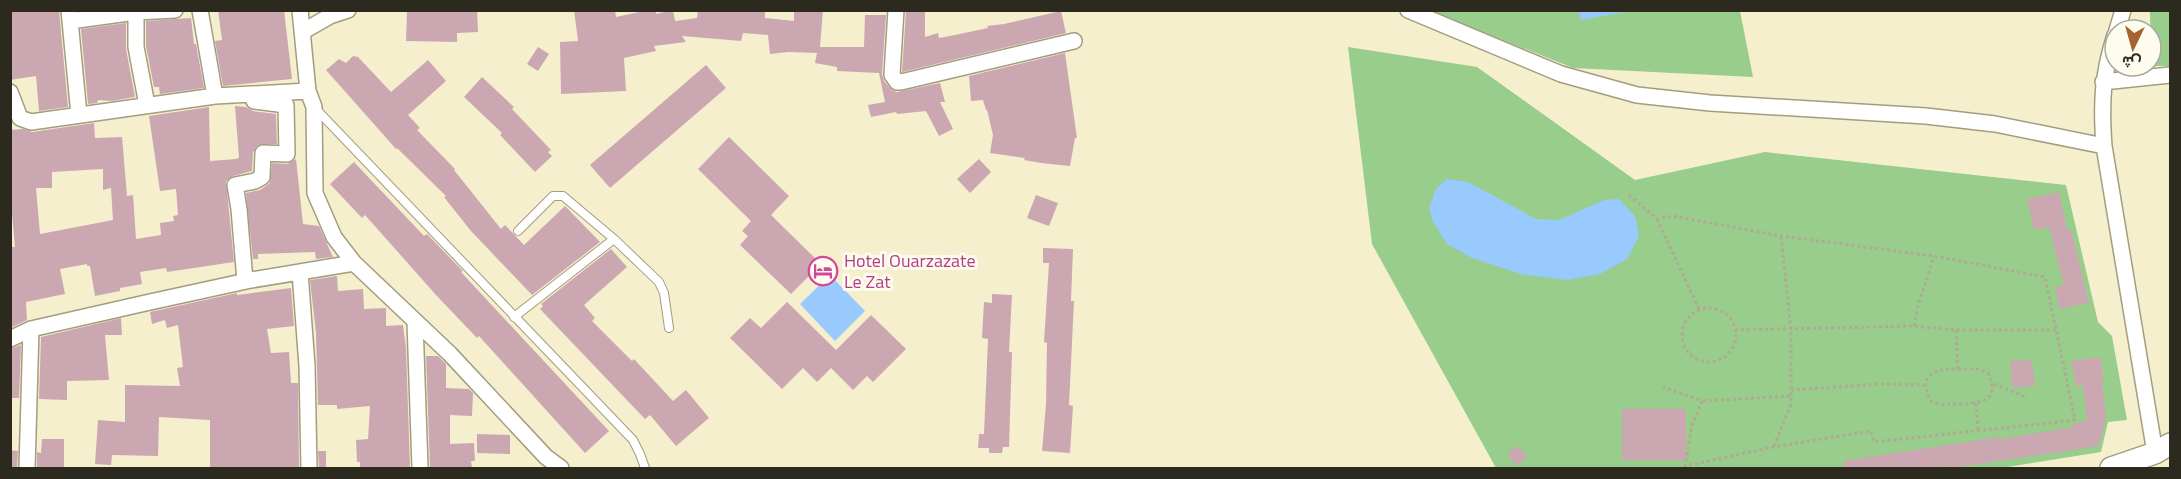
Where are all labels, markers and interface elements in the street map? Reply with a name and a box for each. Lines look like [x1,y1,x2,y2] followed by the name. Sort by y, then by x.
[2103,18,2163,78] north arrow
[2121,50,2142,76] text: ش
[844,247,976,295] place label: Hotel Ouarzazate Le Zat
[807,255,839,287] hotel icon: Hotel Ouarzazate Le Zat

